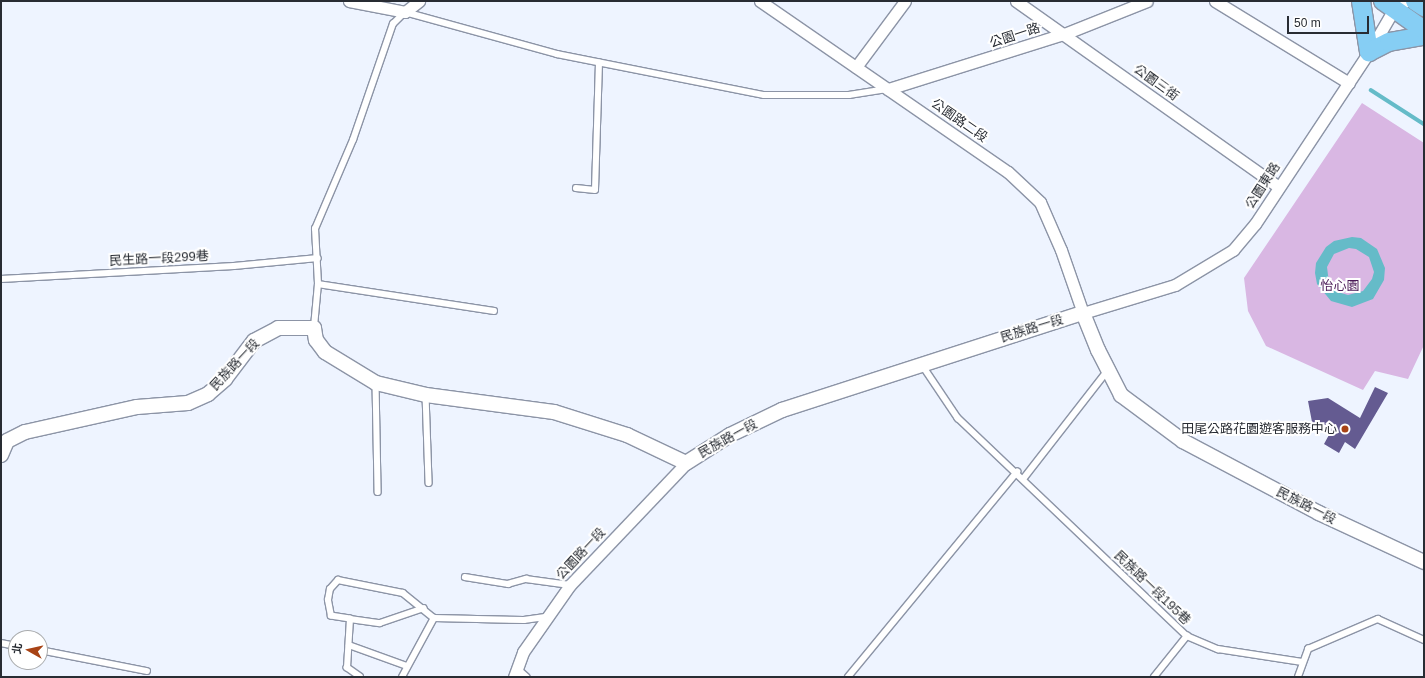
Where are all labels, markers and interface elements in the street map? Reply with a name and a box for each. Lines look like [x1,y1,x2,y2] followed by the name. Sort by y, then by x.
[1289,8,1371,34] scale bar
[1294,16,1321,30] text: 50 m
[988,21,1042,51] street label: 公園一路
[1130,61,1182,105] street label: 公園三街
[928,96,990,146] street label: 公園路二段
[1242,160,1284,212] street label: 公園東路
[109,249,209,269] street label: 民生路一段299巷
[1321,278,1359,294] park label: 怡心園
[999,312,1065,346] street label: 民族路一段
[207,336,263,394] street label: 民族路一段
[696,416,760,462] street label: 民族路一段
[1181,421,1337,437] place label: 田尾公路花園遊客服務中心
[1340,424,1350,434] marker: 田尾公路花園遊客服務中心
[1274,484,1338,528] street label: 民族路一段
[553,525,609,583] street label: 公園路一段
[1111,548,1193,628] street label: 民族路一段195巷
[8,630,48,670] north arrow
[10,642,24,655] text: 北

